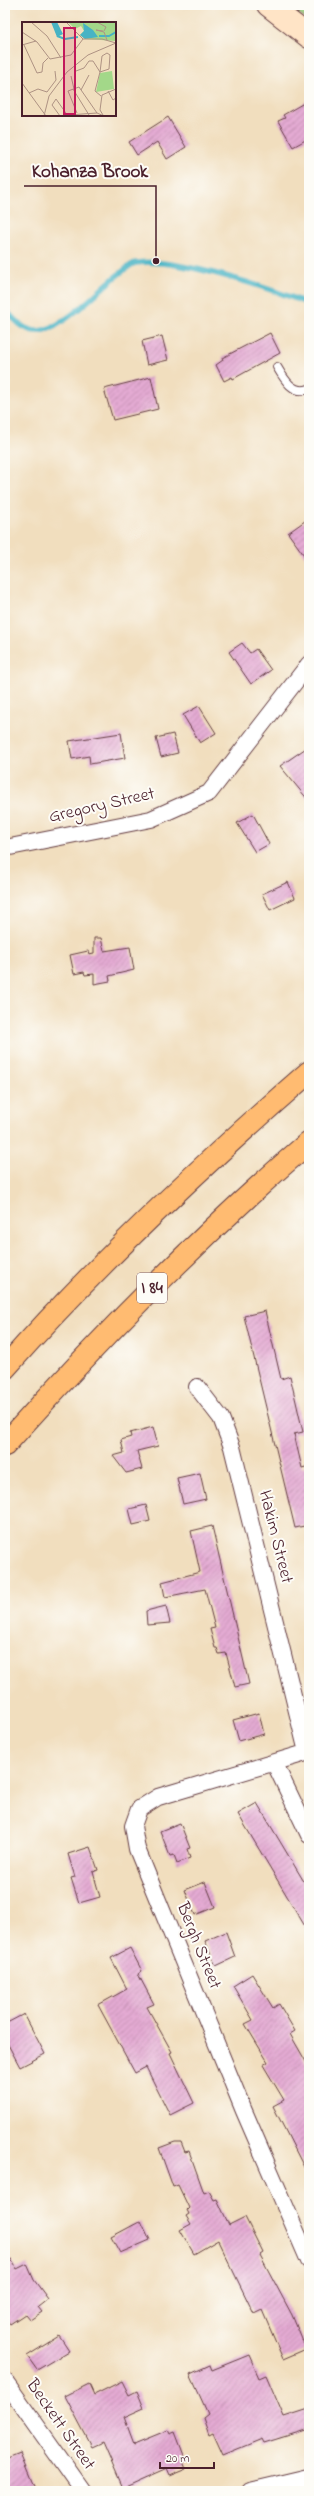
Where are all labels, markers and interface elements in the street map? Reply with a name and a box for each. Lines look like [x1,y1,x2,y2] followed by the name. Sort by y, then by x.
[22,22,116,116] inset map
[24,155,156,186] callout: Kohanza Brook
[32,159,149,186] text: Kohanza Brook
[47,781,158,832] street label: Gregory Street
[137,1273,167,1303] road number: I 84
[251,1488,299,1586] street label: Hakim Street
[167,1898,227,1994] street label: Bergh Street
[18,2373,101,2476] street label: Beckett Street
[160,2444,214,2470] scale bar
[166,2450,189,2468] text: 20 m

